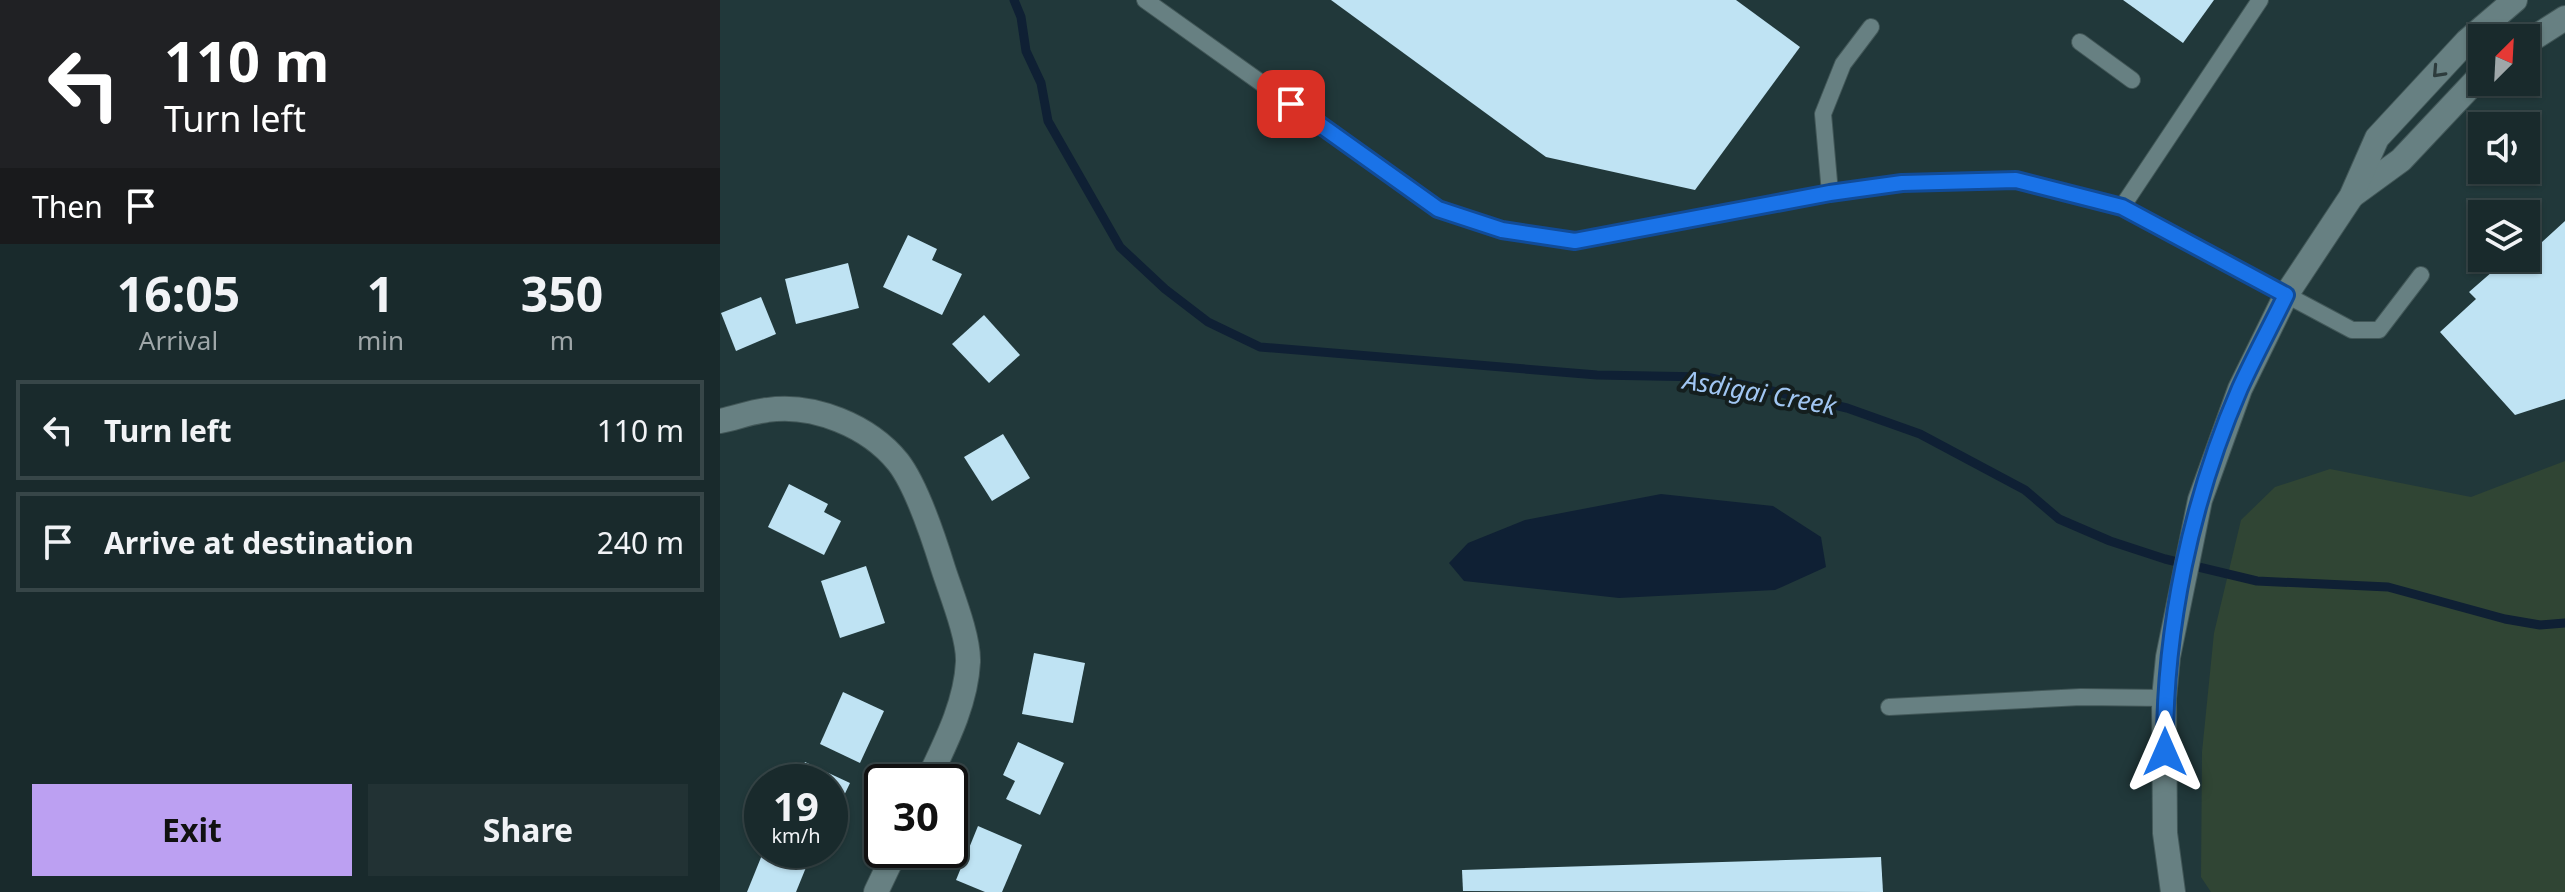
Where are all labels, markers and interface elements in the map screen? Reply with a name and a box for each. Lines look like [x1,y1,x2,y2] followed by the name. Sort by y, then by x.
[164,22,329,98] text: 110 m
[2468,24,2540,96] north arrow
[2468,24,2540,272] map controls
[32,32,136,136] icon: left
[2433,63,2447,78] one-way arrow
[1257,70,1325,138] pin
[1269,82,1313,126] icon: arrive
[164,94,306,143] text: Turn left
[2468,112,2540,184] button: sound
[119,184,163,228] icon: arrive
[32,186,103,227] text: Then
[2468,200,2540,272] button: layers
[117,261,240,326] text: 16:05
[367,261,394,326] text: 1
[521,261,603,326] text: 350
[139,322,218,358] text: Arrival
[357,322,404,358] text: min
[550,322,574,358] text: m
[1679,360,1840,423] water label: Asdigai Creek
[36,408,80,452] icon: left
[104,410,232,451] text: Turn left
[597,410,684,451] text: 110 m
[36,520,80,564] icon: arrive
[104,522,414,563] text: Arrive at destination
[597,522,684,563] text: 240 m
[2123,710,2207,794] position arrow
[864,764,968,868] speed limit sign: 30
[773,778,819,833] text: 19
[32,784,352,876] button: Exit
[368,784,688,876] button: Share
[771,822,821,849] text: km/h

